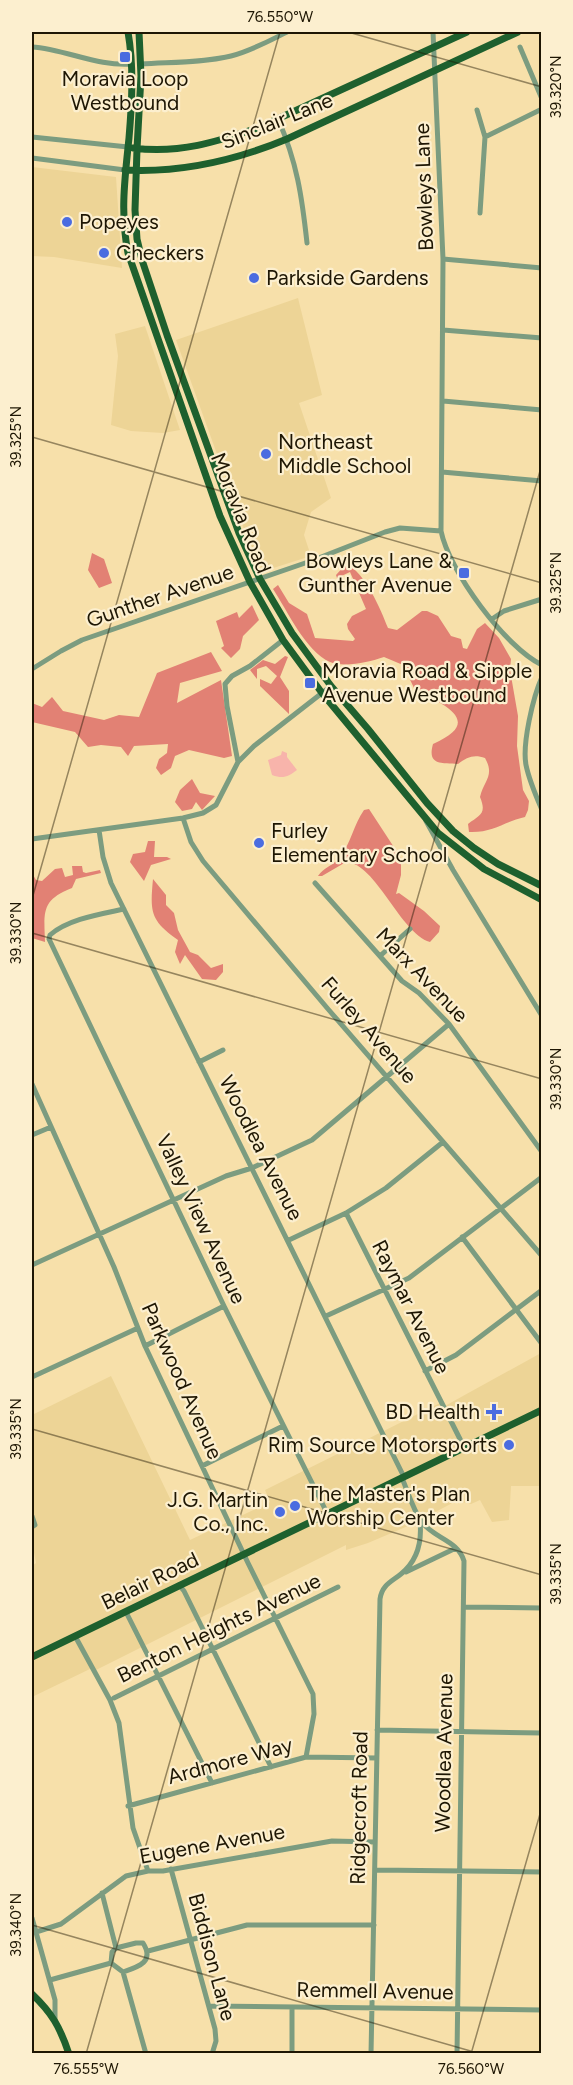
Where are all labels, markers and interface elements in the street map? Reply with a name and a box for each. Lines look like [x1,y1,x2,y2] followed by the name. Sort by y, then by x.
[247,8,314,26] text: 76.550°W
[118,50,132,64] marker: Moravia Loop Westbound
[547,55,565,119] text: 39.320°N
[62,66,188,115] place label: Moravia Loop Westbound
[217,87,336,154] street label: Sinclair Lane
[409,123,438,251] street label: Bowleys Lane
[79,209,159,234] place label: Popeyes
[60,215,74,229] marker: Popeyes
[116,240,204,265] place label: Checkers
[97,246,111,260] marker: Checkers
[266,265,429,290] place label: Parkside Gardens
[247,271,261,285] marker: Parkside Gardens
[7,406,25,468] text: 39.325°N
[278,429,411,478] place label: Northeast Middle School
[259,447,273,461] marker: Northeast Middle School
[206,449,277,577] street label: Moravia Road
[298,548,452,597] place label: Bowleys Lane & Gunther Avenue
[547,552,565,614] text: 39.325°N
[83,559,237,632] street label: Gunther Avenue
[457,566,471,580] marker: Bowleys Lane & Gunther Avenue
[322,658,532,707] place label: Moravia Road & Sipple Avenue Westbound
[303,676,317,690] marker: Moravia Road & Sipple Avenue Westbound
[271,818,447,867] place label: Furley Elementary School
[252,836,266,850] marker: Furley Elementary School
[7,902,25,964] text: 39.330°N
[371,922,474,1027] street label: Marx Avenue
[316,971,422,1088] street label: Furley Avenue
[547,1048,565,1110] text: 39.330°N
[214,1071,309,1224] street label: Woodlea Avenue
[151,1130,252,1308] street label: Valley View Avenue
[367,1236,456,1378] street label: Raymar Avenue
[137,1299,228,1463] street label: Parkwood Avenue
[7,1398,25,1460] text: 39.335°N
[385,1399,480,1424] place label: BD Health
[485,1403,503,1421] marker: BD Health
[268,1432,497,1457] place label: Rim Source Motorsports
[502,1438,516,1452] marker: Rim Source Motorsports
[307,1481,470,1530] place label: The Master's Plan Worship Center
[167,1487,268,1536] place label: J.G. Martin Co., Inc.
[288,1499,302,1513] marker: The Master's Plan Worship Center
[273,1505,287,1519] marker: J.G. Martin Co., Inc.
[547,1543,565,1605] text: 39.335°N
[97,1546,203,1615] street label: Belair Road
[113,1567,325,1688] street label: Benton Heights Avenue
[430,1673,457,1833] street label: Woodlea Avenue
[345,1731,372,1885] street label: Ridgecroft Road
[165,1732,295,1789] street label: Ardmore Way
[137,1818,287,1869] street label: Eugene Avenue
[183,1890,241,2023] street label: Biddison Lane
[7,1893,25,1957] text: 39.340°N
[296,1977,454,2004] street label: Remmell Avenue
[53,2060,119,2078] text: 76.555°W
[438,2060,505,2078] text: 76.560°W

